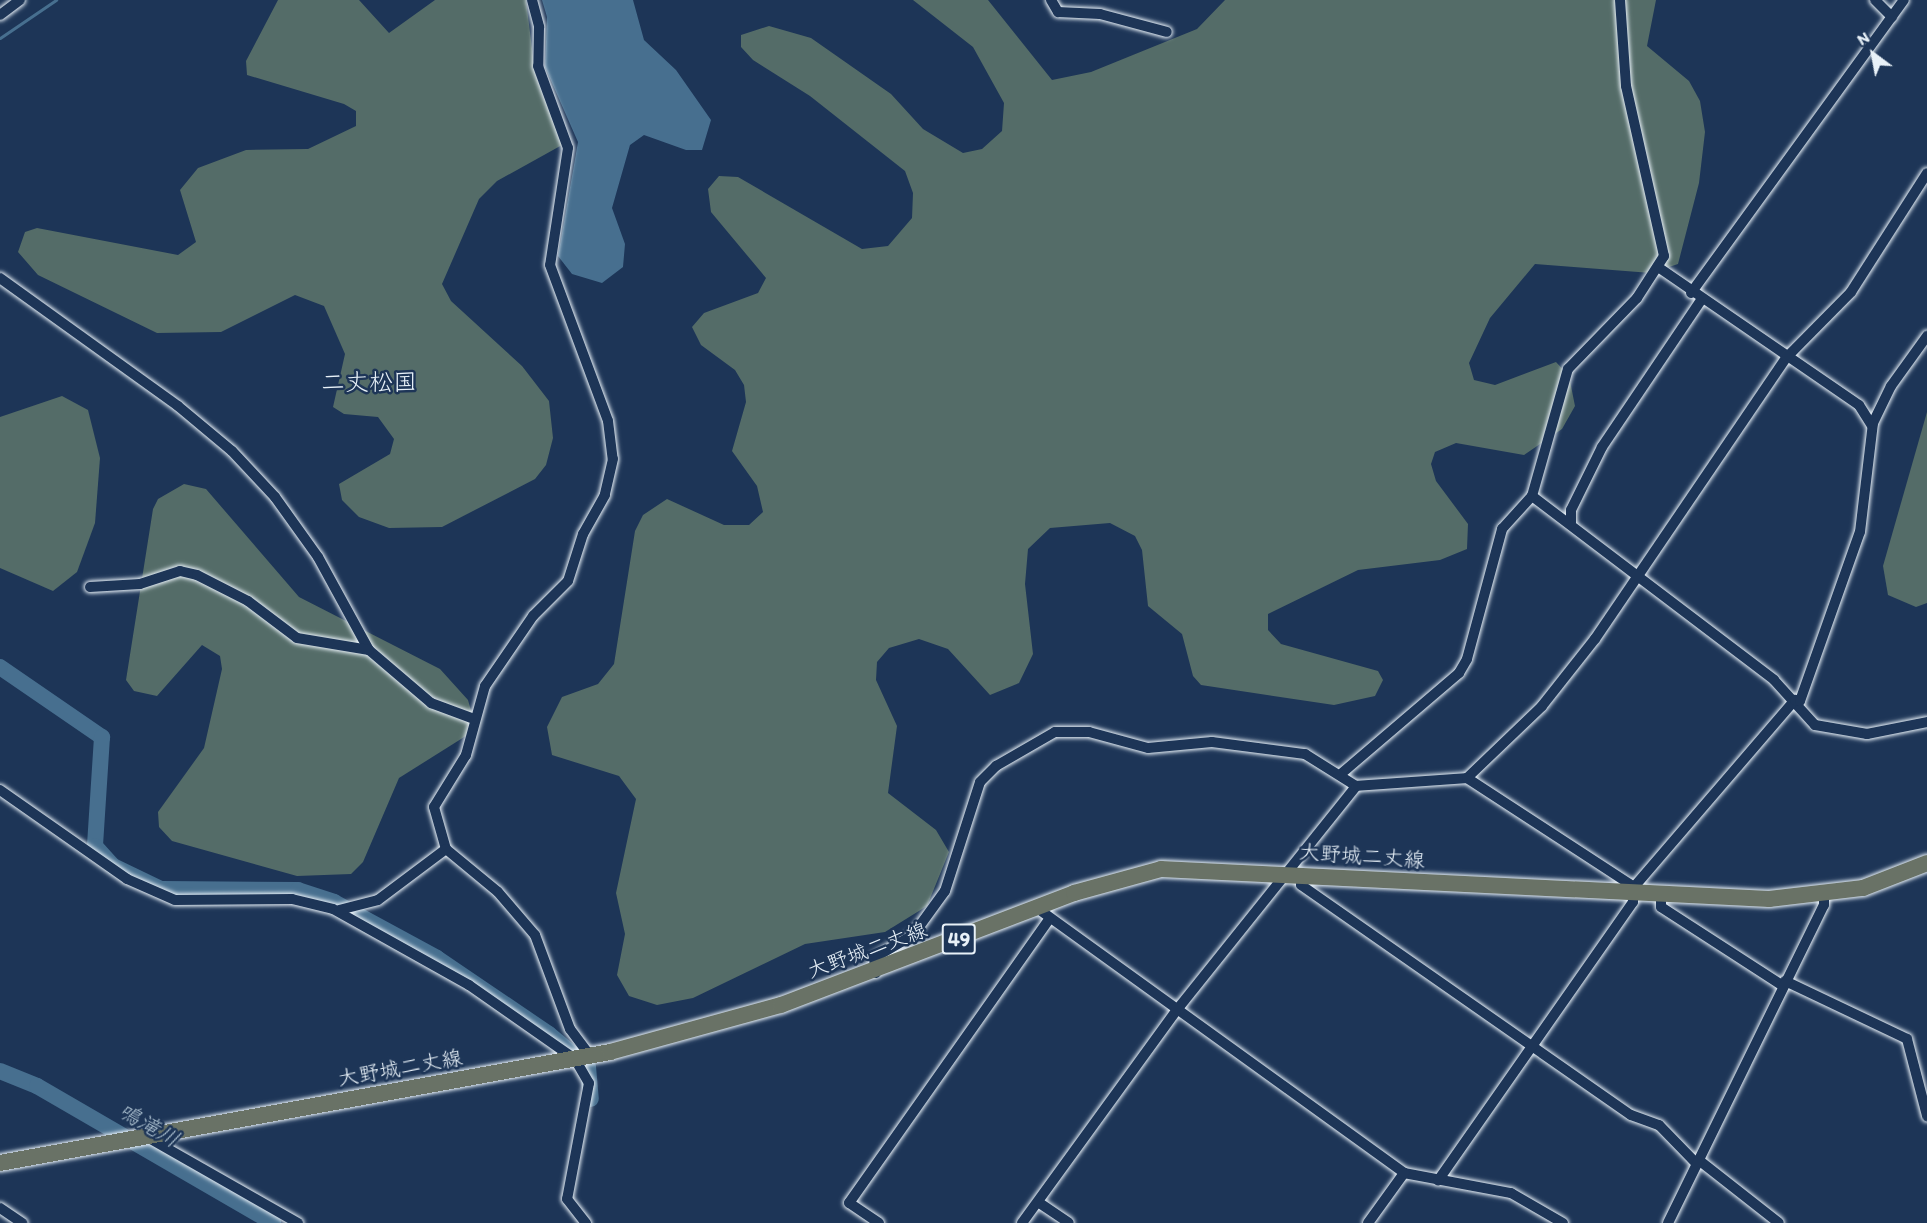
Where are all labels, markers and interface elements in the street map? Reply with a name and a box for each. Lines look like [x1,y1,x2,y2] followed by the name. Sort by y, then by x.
[1843,24,1903,84] north arrow
[1854,27,1873,49] text: N
[321,368,417,396] district label: 二丈松国
[1298,839,1426,873] street label: 大野城二丈線
[803,917,931,983] street label: 大野城二丈線
[941,922,977,956] road number: 49
[336,1045,464,1091] street label: 大野城二丈線
[114,1097,184,1153] water label: 鳴滝川

